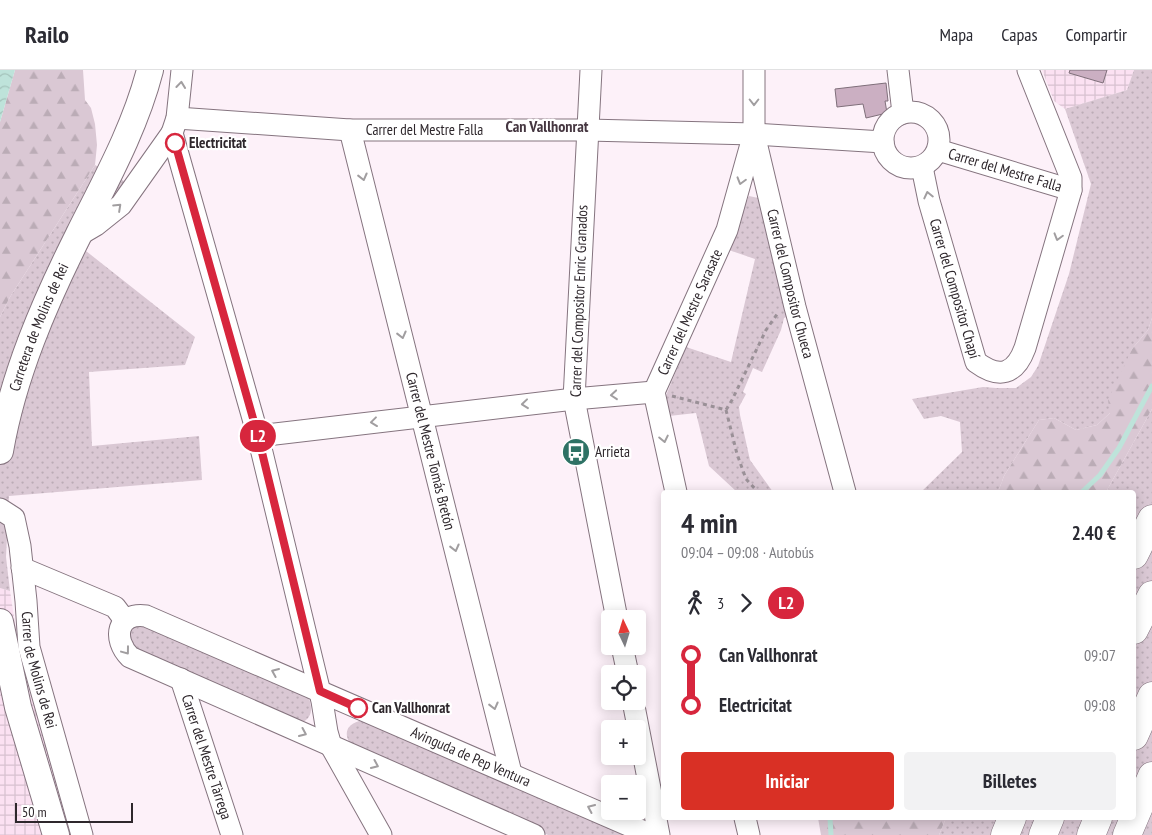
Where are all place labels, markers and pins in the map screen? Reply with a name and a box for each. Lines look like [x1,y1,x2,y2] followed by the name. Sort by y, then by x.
[165,133,185,153] marker: Electricitat
[189,133,247,152] place label: Electricitat
[561,437,591,467] bus stop icon: Arrieta
[595,442,630,461] place label: Arrieta
[348,698,368,718] marker: Can Vallhonrat
[372,698,450,717] place label: Can Vallhonrat

